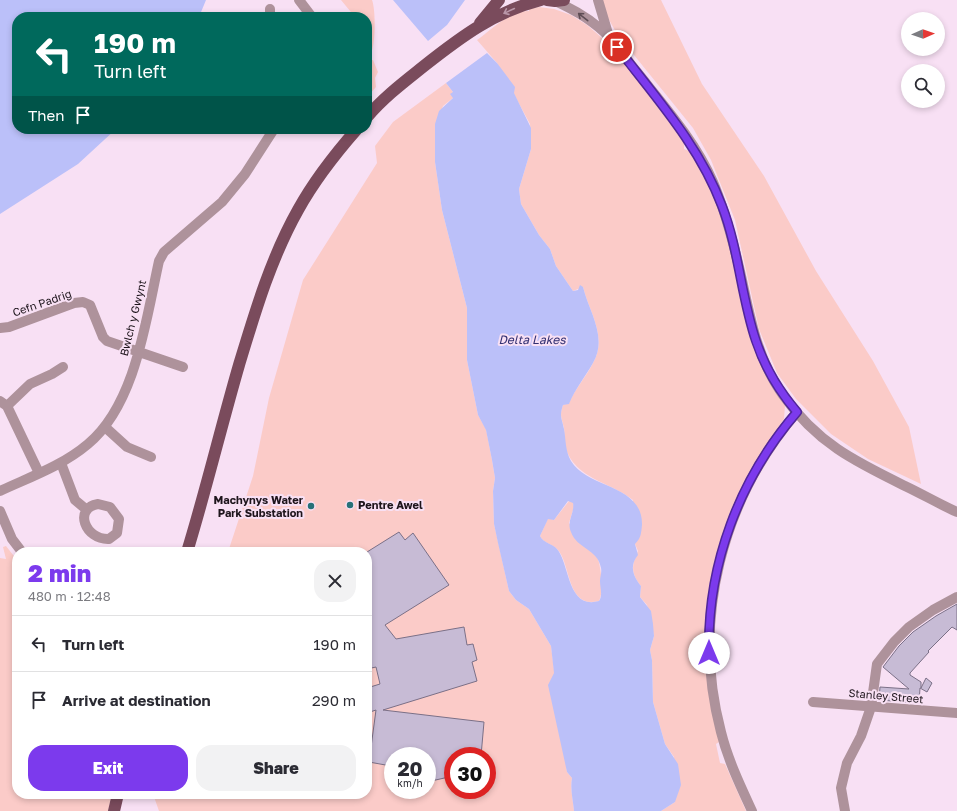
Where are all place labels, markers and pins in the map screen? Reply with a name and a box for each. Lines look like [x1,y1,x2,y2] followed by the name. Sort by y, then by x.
[600,30,634,64] pin
[214,493,304,519] place label: Machynys Water Park Substation
[358,498,423,511] place label: Pentre Awel
[345,500,355,510] marker: Pentre Awel
[306,501,316,511] marker: Machynys Water Park Substation

